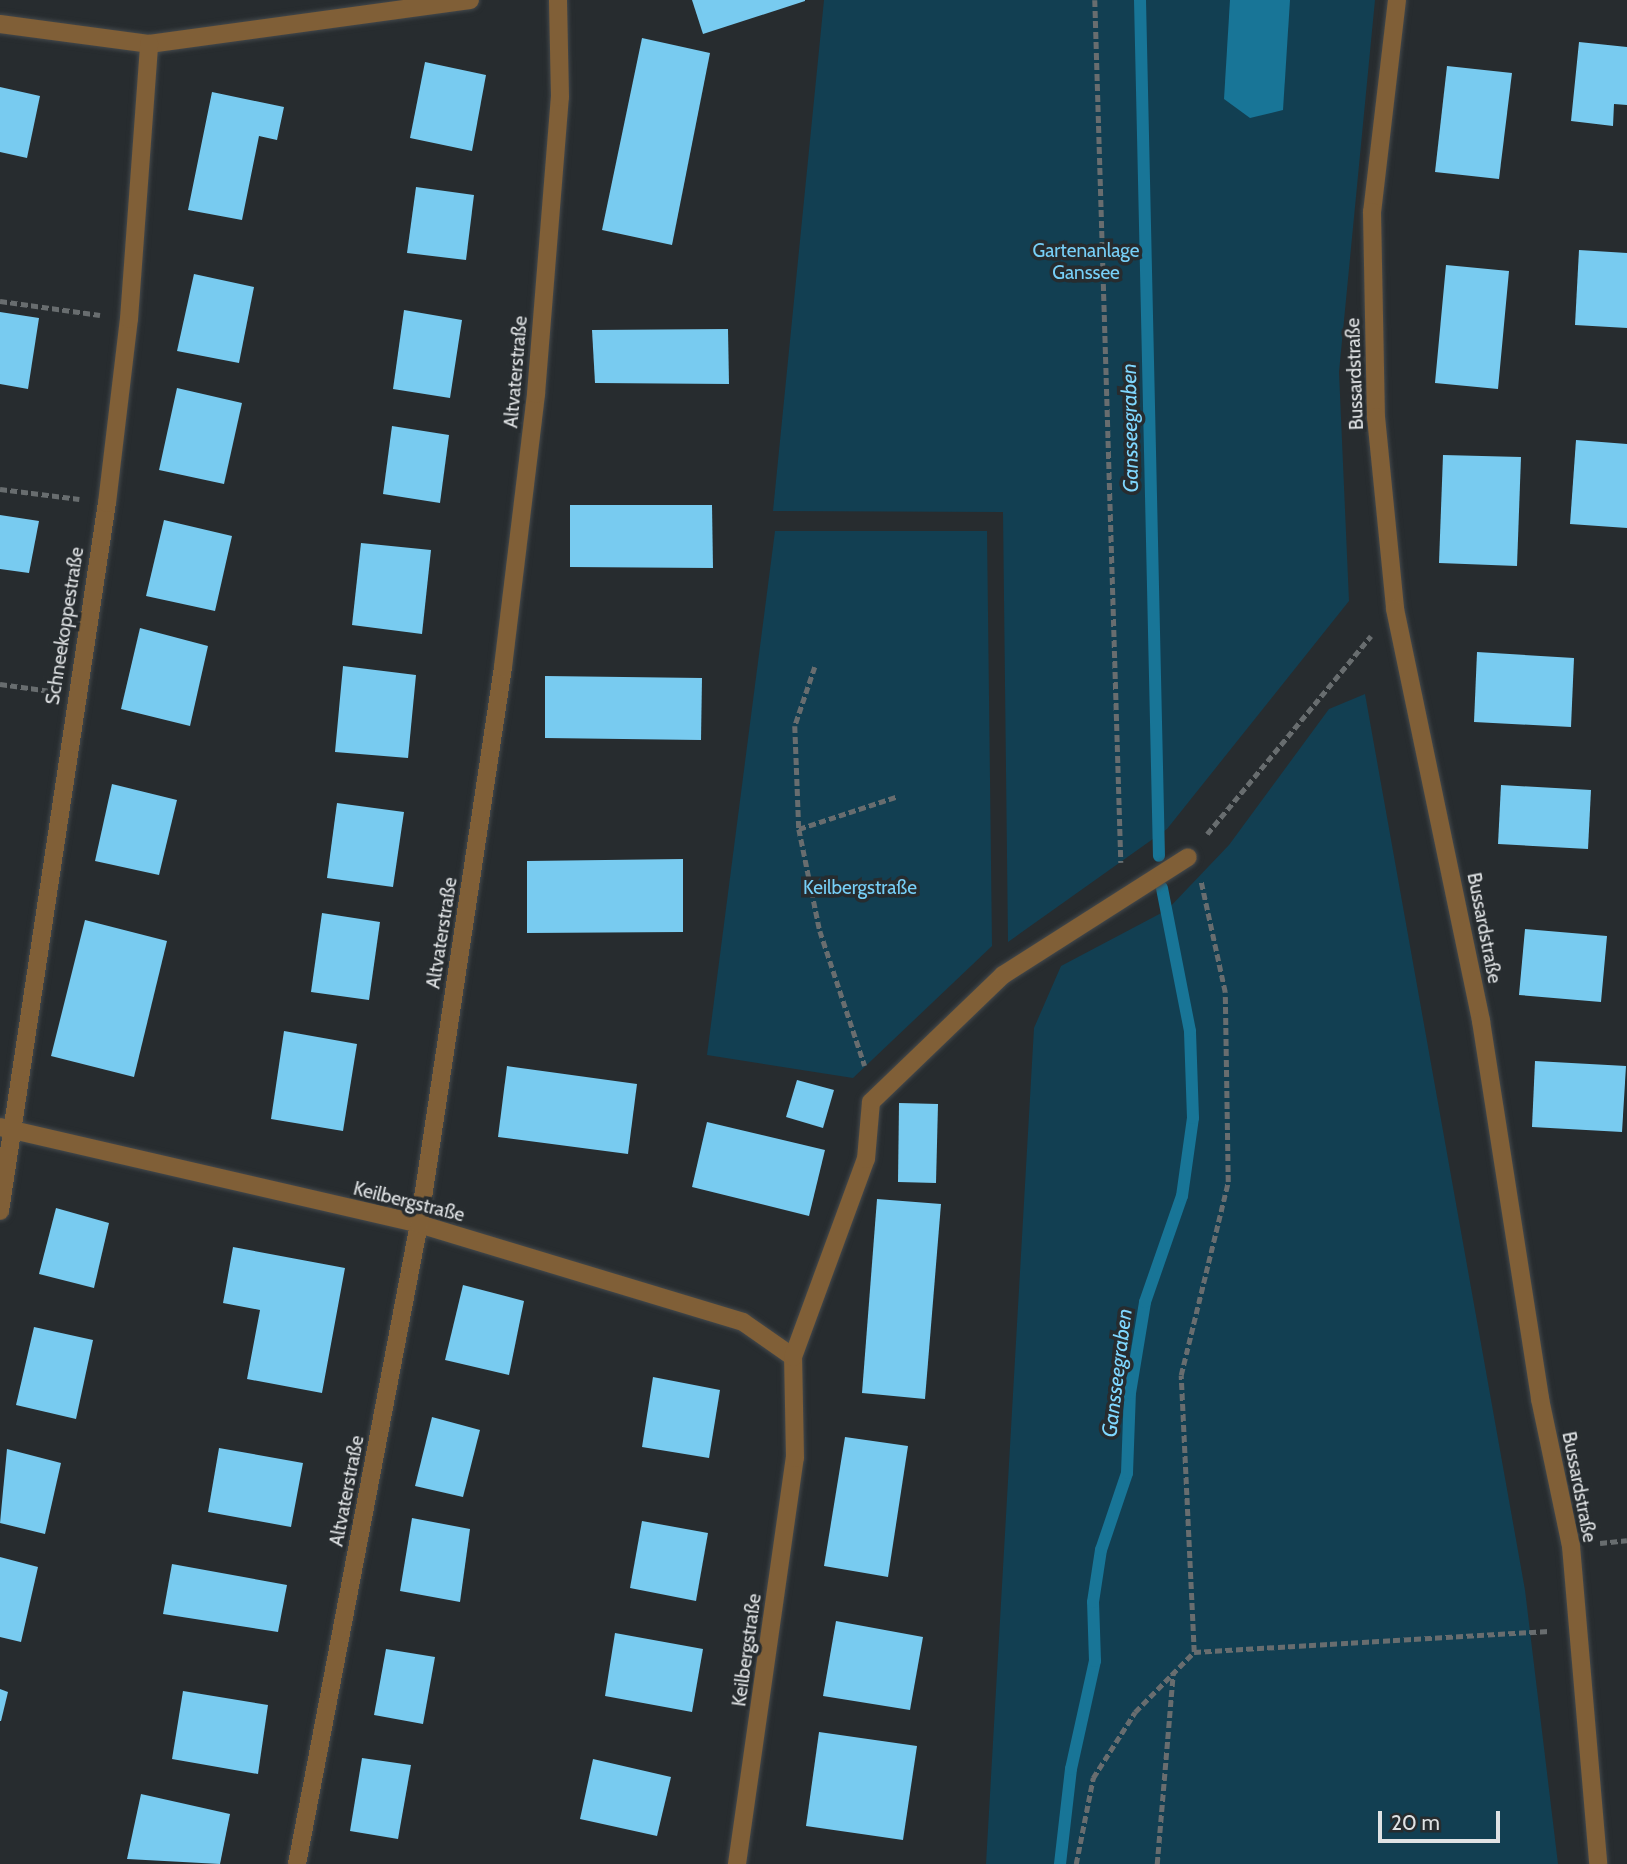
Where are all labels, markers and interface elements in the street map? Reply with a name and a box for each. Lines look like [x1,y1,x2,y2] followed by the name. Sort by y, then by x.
[1032,240,1140,284] park label: Gartenanlage Ganssee
[500,315,532,429] street label: Altvaterstraße
[1342,318,1368,430] street label: Bussardstraße
[1116,363,1144,493] water label: Gansseegraben
[41,546,89,706] street label: Schneekoppestraße
[1462,871,1506,985] street label: Bussardstraße
[422,876,462,990] street label: Altvaterstraße
[803,877,917,899] park label: Keilbergstraße
[351,1177,467,1227] street label: Keilbergstraße
[1097,1307,1137,1439] water label: Gansseegraben
[1557,1430,1601,1544] street label: Bussardstraße
[325,1434,369,1548] street label: Altvaterstraße
[728,1592,766,1708] street label: Keilbergstraße
[1382,1798,1504,1842] scale bar
[1391,1810,1440,1835] text: 20 m

